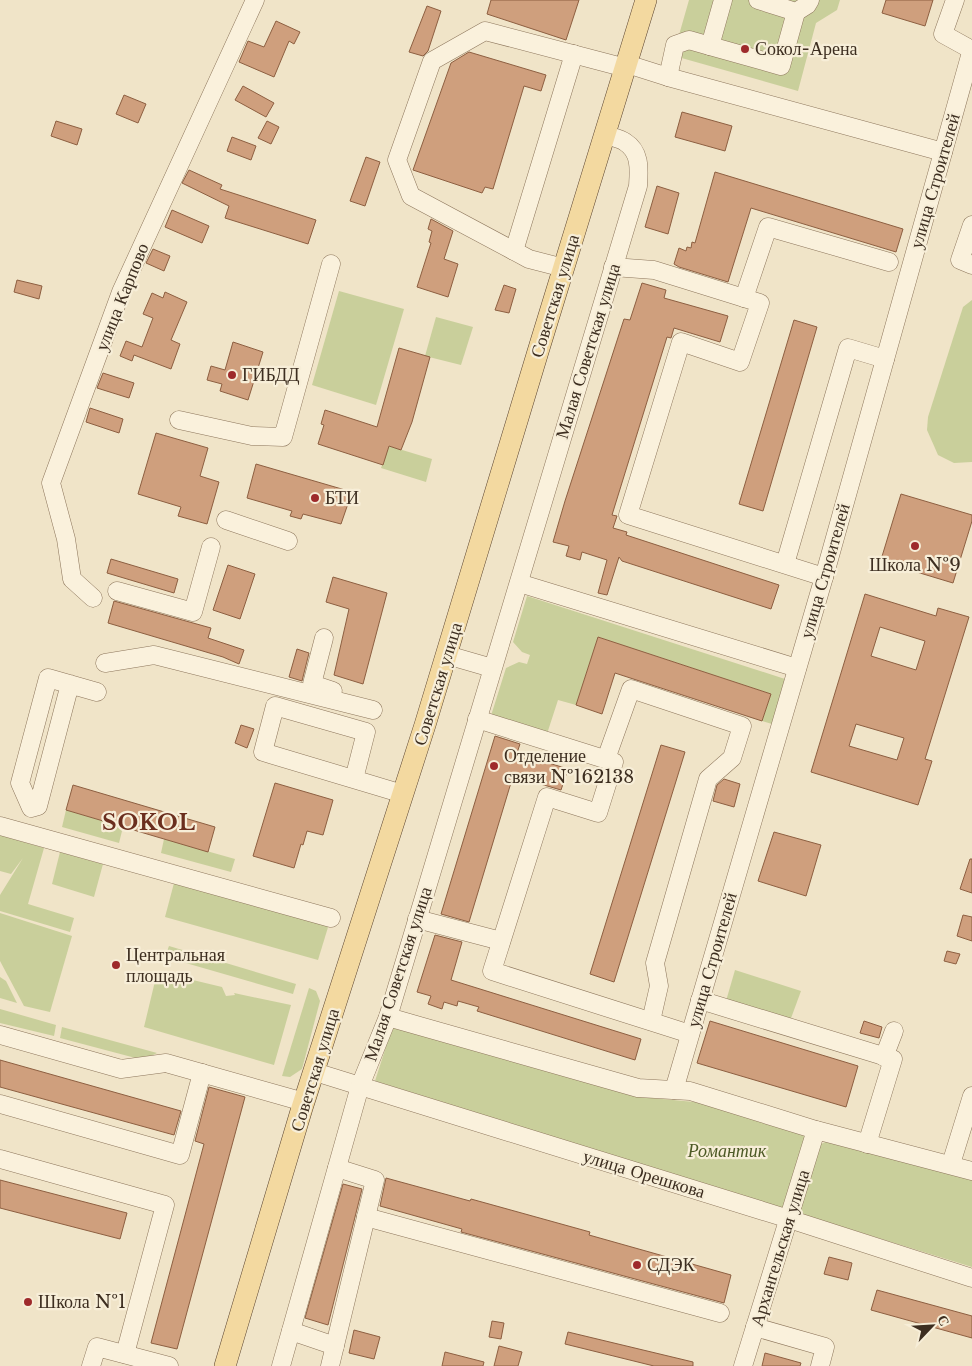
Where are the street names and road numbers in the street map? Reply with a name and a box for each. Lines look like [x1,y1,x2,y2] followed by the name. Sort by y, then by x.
[905,111,965,251] street label: улица Строителей
[526,232,584,360] street label: Советская улица
[90,240,154,354] street label: улица Карпово
[551,261,625,441] street label: Малая Советская улица
[795,501,855,641] street label: улица Строителей
[409,620,467,748] street label: Советская улица
[359,884,437,1064] street label: Малая Советская улица
[682,890,742,1030] street label: улица Строителей
[286,1006,344,1134] street label: Советская улица
[580,1145,708,1203] street label: улица Орешкова
[746,1167,814,1329] street label: Архангельская улица

